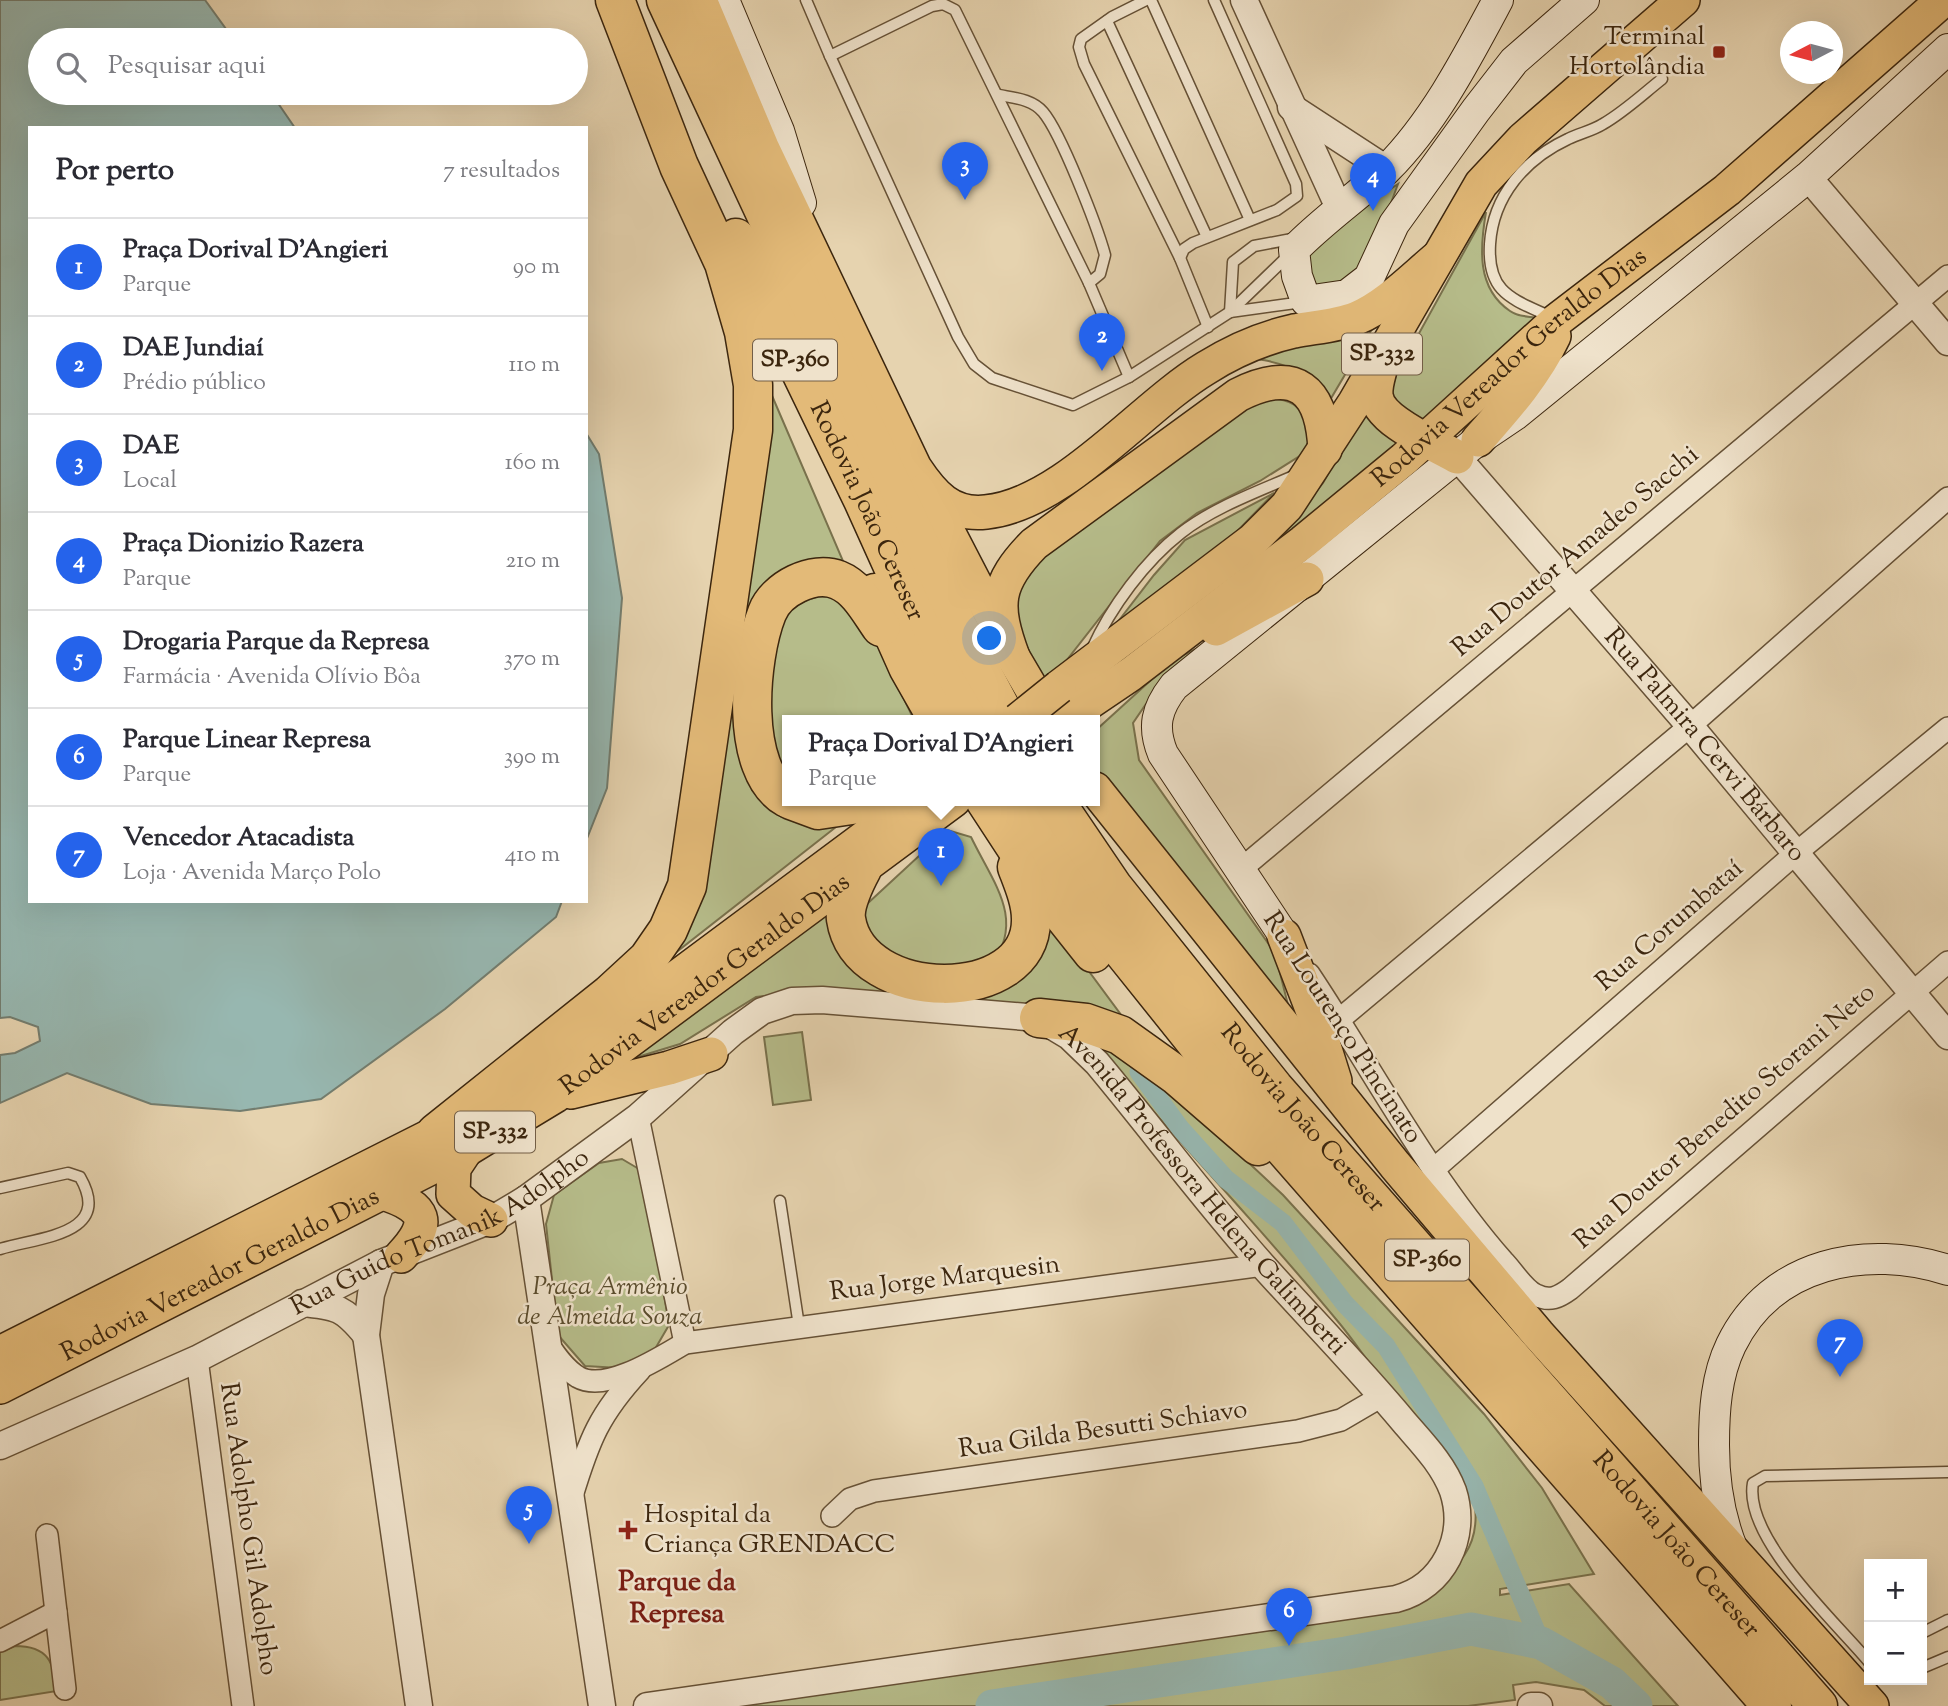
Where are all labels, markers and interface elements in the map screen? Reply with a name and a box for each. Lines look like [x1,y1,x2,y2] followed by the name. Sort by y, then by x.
[1569,19,1705,86] place label: Terminal Hortolândia
[1780,21,1843,84] north arrow
[28,28,588,105] search box
[1711,44,1727,60] marker: Terminal Hortolândia
[52,48,90,86] icon: search
[108,48,266,85] text: Pesquisar aqui
[942,142,988,200] pin: 3
[56,150,174,193] text: Por perto
[1350,153,1396,211] pin: 4
[443,155,560,188] text: 7 resultados
[123,232,388,269] text: Praça Dorival D'Angieri
[1363,239,1655,497] street label: Rodovia Vereador Geraldo Dias
[75,251,83,284] text: 1
[513,251,560,284] text: 90 m
[123,269,191,302] text: Parque
[1079,313,1125,371] pin: 2
[123,330,264,367] text: DAE Jundiaí
[1342,334,1422,374] road number: SP-332
[753,340,837,380] road number: SP-360
[74,349,84,382] text: 2
[509,349,560,382] text: 110 m
[123,367,266,400] text: Prédio público
[800,395,934,627] street label: Rodovia João Cereser
[123,428,179,465] text: DAE
[1444,437,1708,667] street label: Rua Doutor Amadeo Sacchi
[74,447,84,480] text: 3
[505,447,560,480] text: 160 m
[123,465,177,498] text: Local
[123,526,364,563] text: Praça Dionizio Razera
[73,545,85,578] text: 4
[506,545,560,578] text: 210 m
[123,563,191,596] text: Parque
[1595,620,1814,870] street label: Rua Palmira Cervi Bárbaro
[972,621,1006,655] your location
[123,624,430,661] text: Drogaria Parque da Represa
[75,643,83,676] text: 5
[504,643,560,676] text: 370 m
[123,661,421,694] text: Farmácia · Avenida Olívio Bôa
[782,715,1100,806] popup
[123,722,371,759] text: Parque Linear Represa
[808,726,1074,763] text: Praça Dorival D'Angieri
[73,741,85,774] text: 6
[504,741,560,774] text: 390 m
[123,759,191,792] text: Parque
[808,763,877,796] text: Parque
[123,820,354,857] text: Vencedor Atacadista
[918,828,964,886] pin: 1
[73,839,85,872] text: 7
[505,839,560,872] text: 410 m
[1588,851,1752,1001] street label: Rua Corumbataí
[123,857,381,890] text: Loja · Avenida Março Polo
[552,864,858,1105] street label: Rodovia Vereador Geraldo Dias
[1253,905,1431,1151] street label: Rua Lourenço Pincinato
[1566,975,1884,1259] street label: Rua Doutor Benedito Storani Neto
[1049,1016,1355,1364] street label: Avenida Professora Helena Galimberti
[1211,1016,1394,1221] street label: Rodovia João Cereser
[455,1112,535,1152] road number: SP-332
[284,1140,597,1325] street label: Rua Guido Tomanik Adolpho
[54,1178,386,1372] street label: Rodovia Vereador Geraldo Dias
[1385,1240,1469,1280] road number: SP-360
[828,1247,1062,1311] street label: Rua Jorge Marquesin
[517,1269,703,1336] park label: Praça Armênio de Almeida Souza
[1817,1319,1863,1377] pin: 7
[209,1380,287,1678] street label: Rua Adolpho Gil Adolpho
[956,1391,1250,1469] street label: Rua Gilda Besutti Schiavo
[1583,1443,1769,1646] street label: Rodovia João Cereser
[506,1486,552,1544] pin: 5
[644,1497,896,1564] place label: Hospital da Criança GRENDACC
[618,1520,638,1540] marker: Hospital da Criança GRENDACC
[1864,1559,1927,1685] map controls
[1864,1559,1927,1622] button: +
[618,1563,736,1635] district label: Parque da Represa
[1266,1588,1312,1646] pin: 6
[1864,1622,1927,1685] button: −

